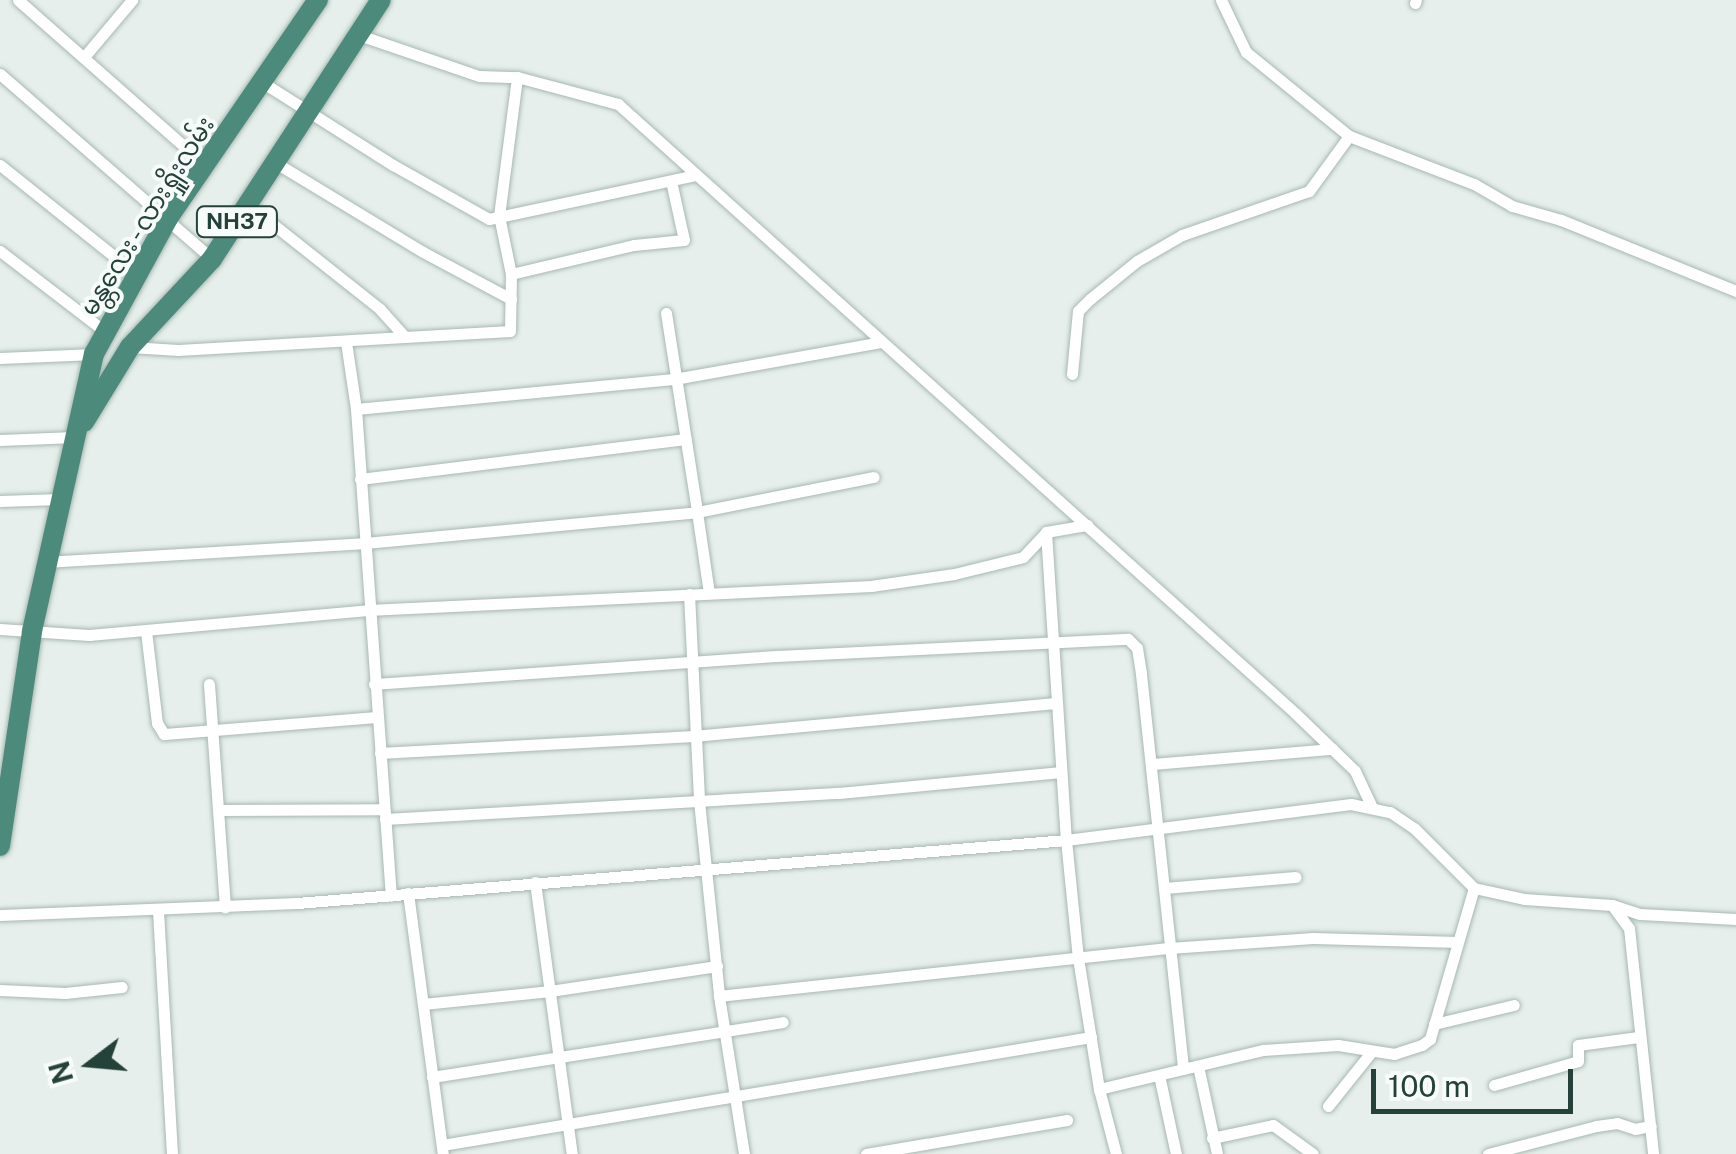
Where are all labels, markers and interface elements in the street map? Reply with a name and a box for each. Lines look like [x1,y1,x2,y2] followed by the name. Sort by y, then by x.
[72,108,222,324] street label: မန္တလေး - လားရှိုးလမ်း
[194,205,280,239] road number: NH37
[40,1014,140,1114] north arrow
[1376,1049,1578,1111] scale bar
[42,1057,80,1087] text: N
[1388,1068,1470,1104] text: 100 m

